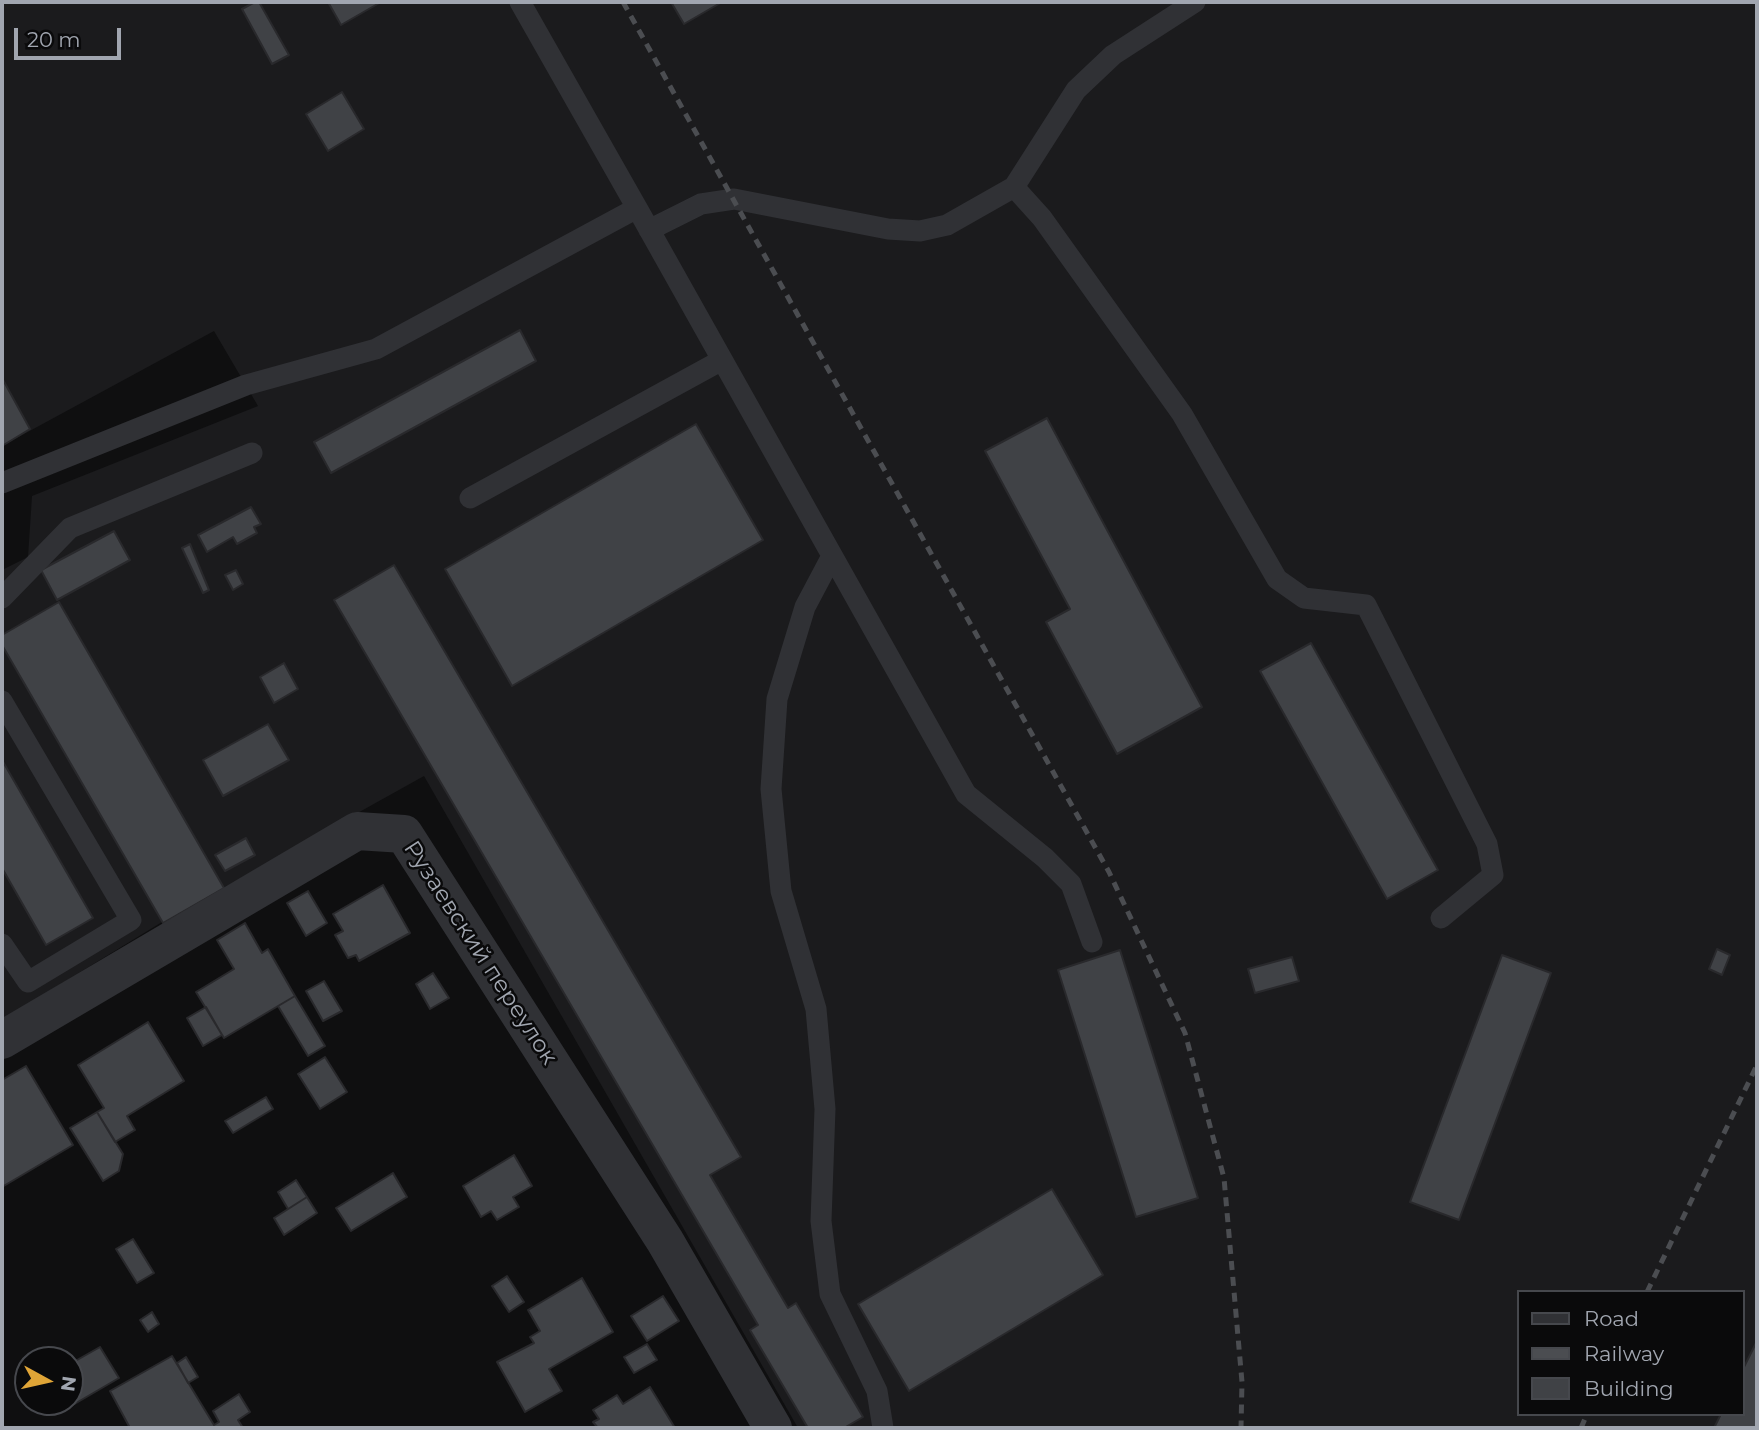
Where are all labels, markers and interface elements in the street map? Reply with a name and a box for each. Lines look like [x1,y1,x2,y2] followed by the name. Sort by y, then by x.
[18,14,124,58] scale bar
[27,27,81,52] text: 20 m
[397,836,563,1070] street label: Рузаевский переулок
[1518,1290,1745,1416] legend
[1584,1306,1639,1331] text: Road
[1584,1341,1664,1366] text: Railway
[14,1346,84,1416] north arrow
[56,1375,81,1393] text: N
[1584,1376,1674,1401] text: Building

